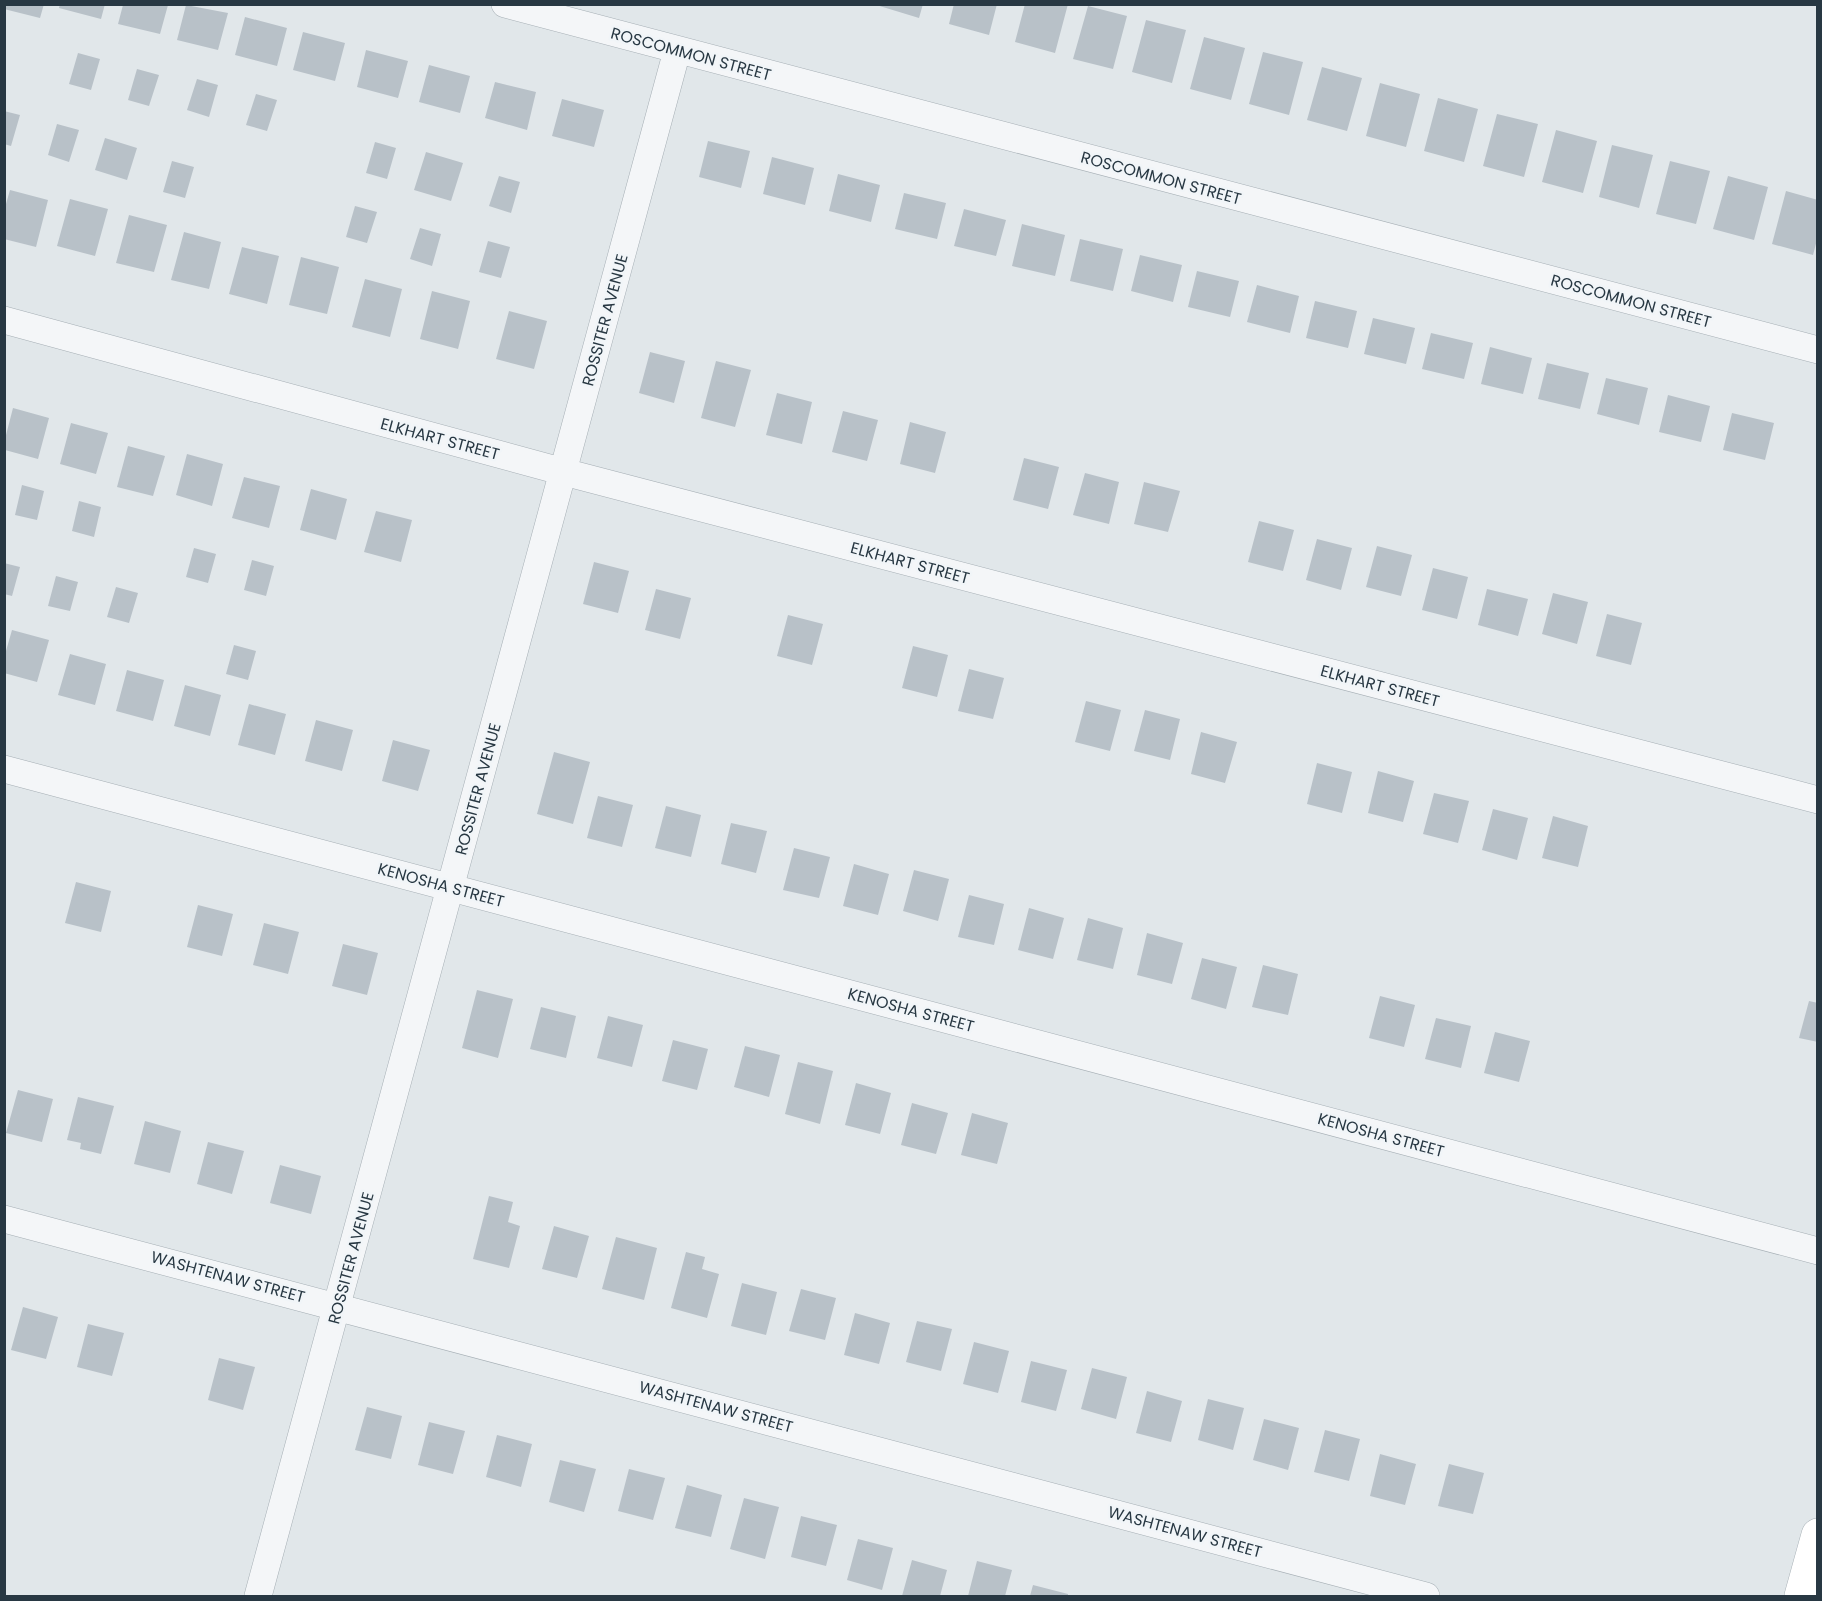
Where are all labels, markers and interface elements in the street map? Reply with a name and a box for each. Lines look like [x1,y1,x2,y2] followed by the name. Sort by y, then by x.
[608,22,774,87] street label: ROSCOMMON STREET
[1078,146,1244,211] street label: ROSCOMMON STREET
[576,251,634,389] street label: ROSSITER AVENUE
[1548,269,1714,334] street label: ROSCOMMON STREET
[378,412,502,466] street label: ELKHART STREET
[848,536,972,590] street label: ELKHART STREET
[1318,659,1442,713] street label: ELKHART STREET
[449,720,507,858] street label: ROSSITER AVENUE
[375,857,507,913] street label: KENOSHA STREET
[845,982,977,1038] street label: KENOSHA STREET
[1315,1107,1447,1163] street label: KENOSHA STREET
[322,1189,380,1327] street label: ROSSITER AVENUE
[148,1245,308,1309] street label: WASHTENAW STREET
[636,1375,796,1439] street label: WASHTENAW STREET
[1105,1500,1265,1564] street label: WASHTENAW STREET

